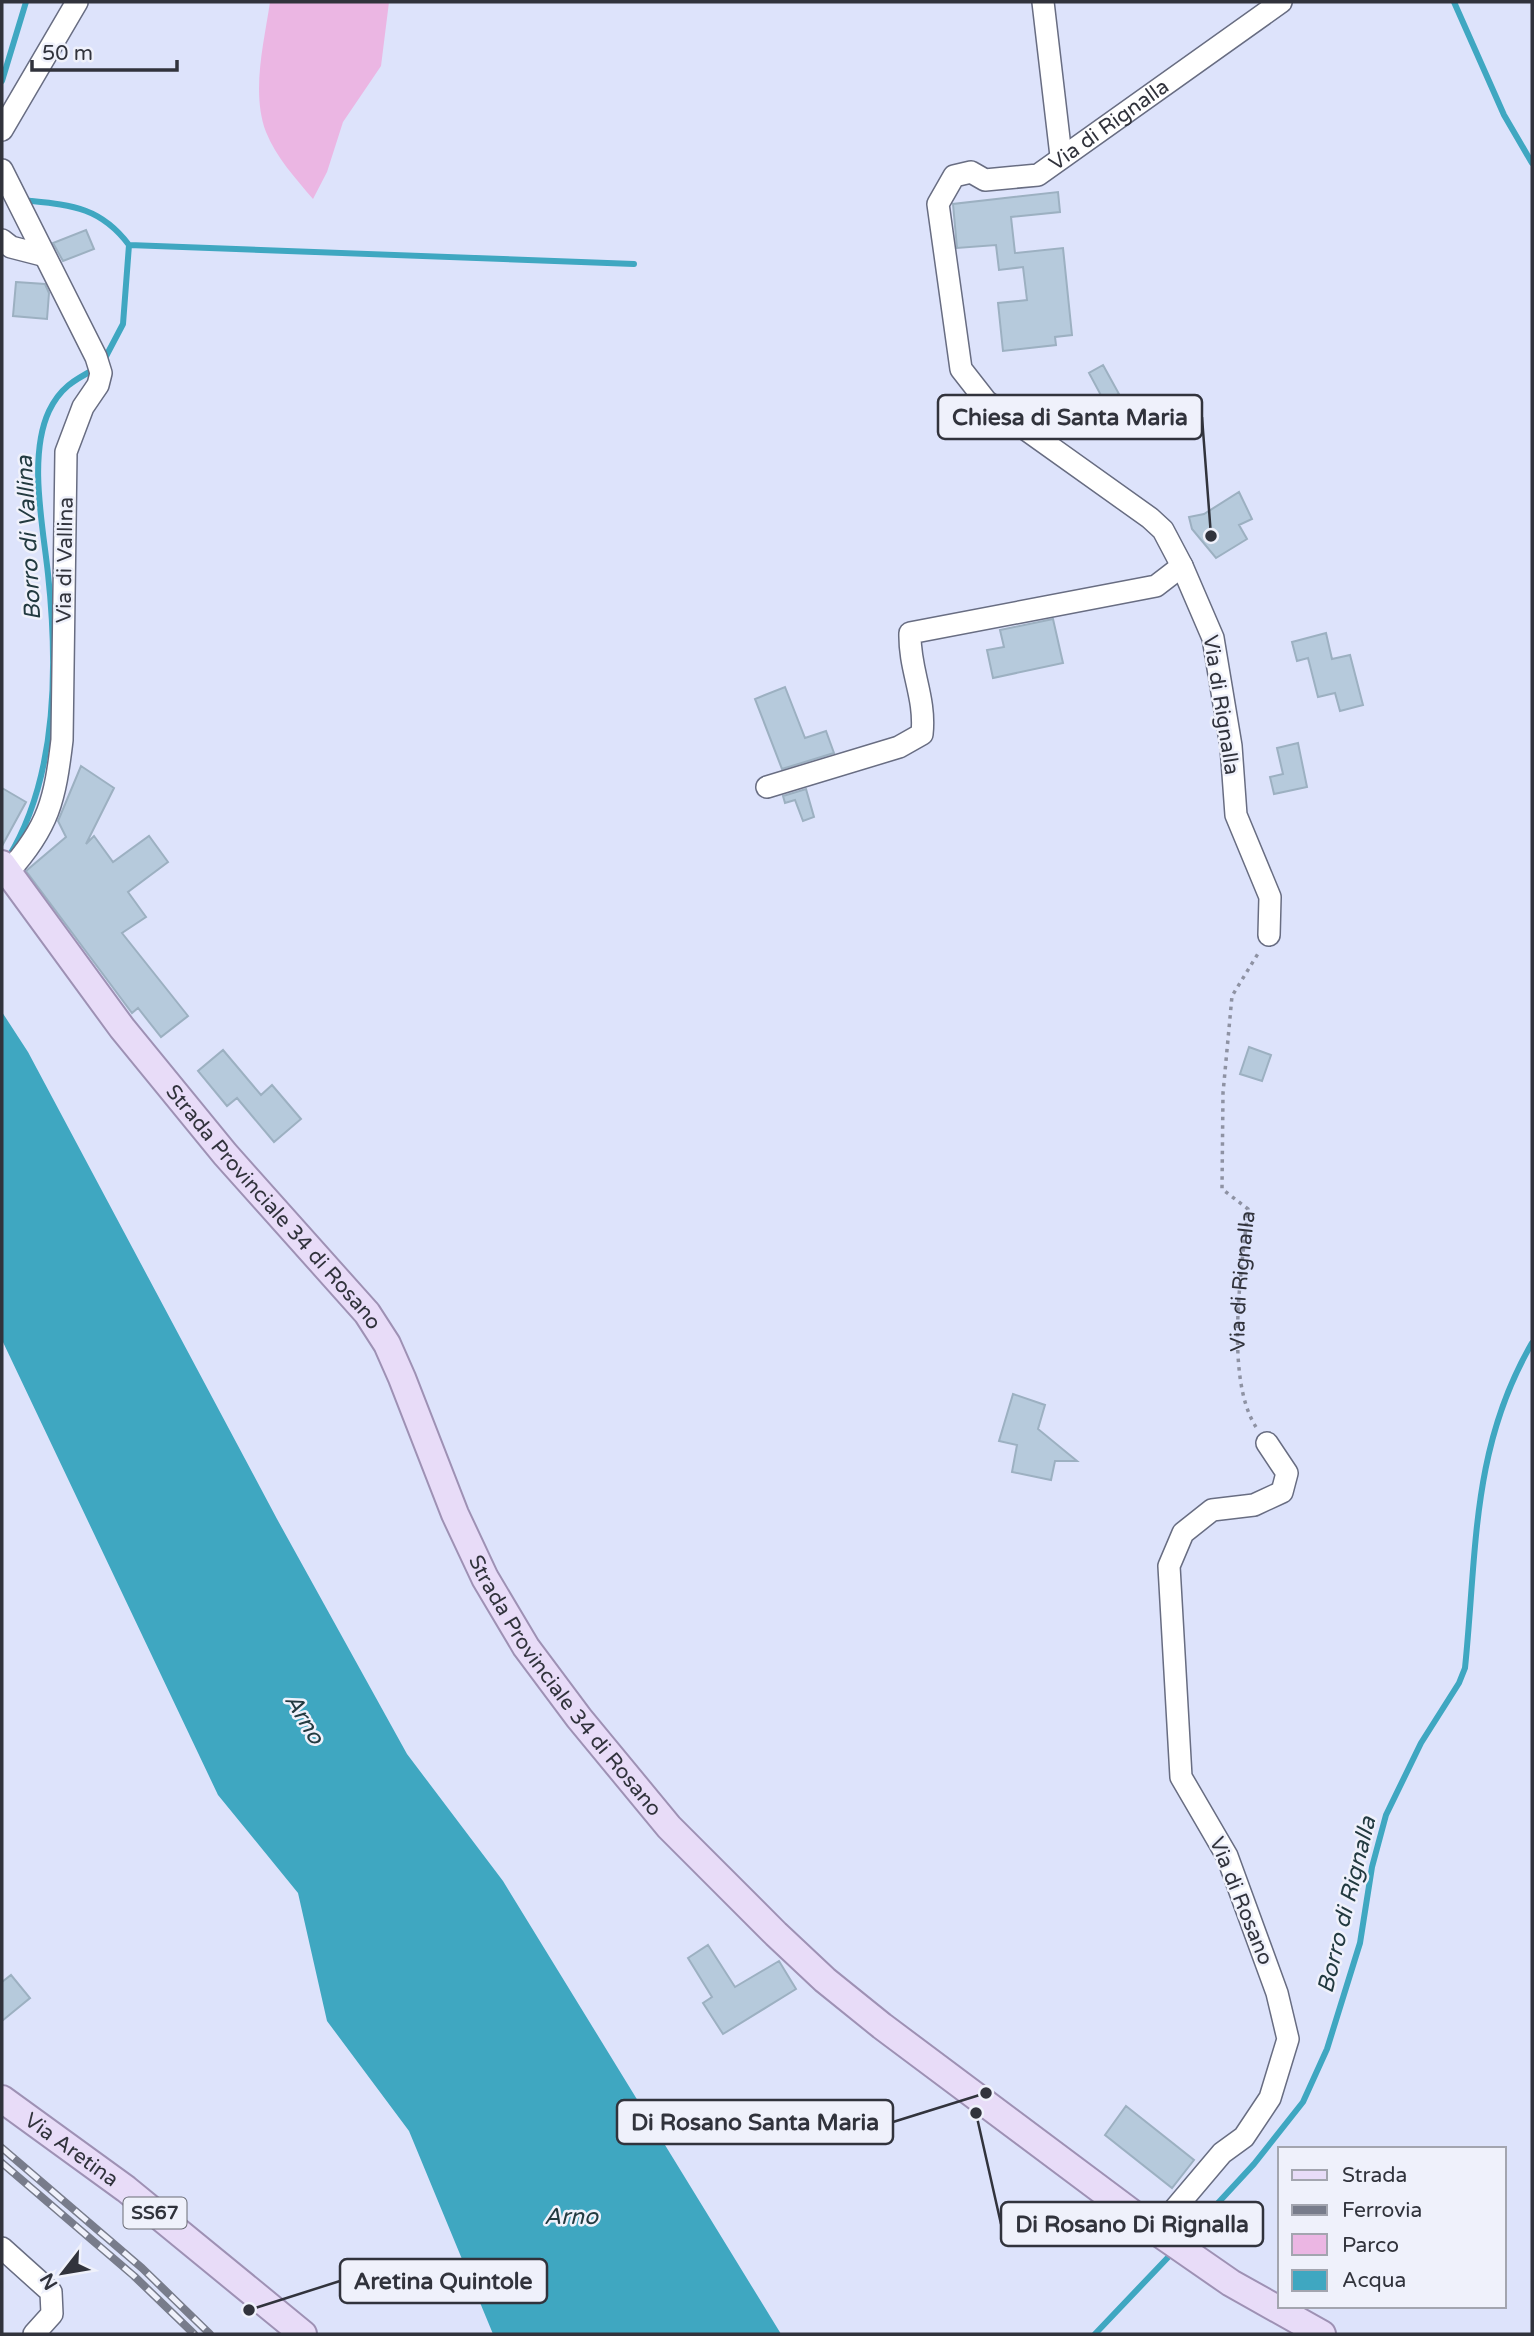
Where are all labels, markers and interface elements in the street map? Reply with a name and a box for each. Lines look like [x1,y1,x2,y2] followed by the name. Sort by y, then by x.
[32,28,177,72] scale bar
[42,41,93,66] text: 50 m
[1044,73,1174,176] street label: Via di Rignalla
[938,395,1202,439] callout: Chiesa di Santa Maria
[952,404,1188,432] text: Chiesa di Santa Maria
[11,454,47,621] water label: Borro di Vallina
[51,497,79,623] street label: Via di Vallina
[1198,633,1244,777] street label: Via di Rignalla
[161,1079,387,1334] street label: Strada Provinciale 34 di Rosano
[1225,1209,1260,1352] street label: Via di Rignalla
[463,1551,667,1821] street label: Strada Provinciale 34 di Rosano
[278,1689,330,1750] water label: Arno
[1311,1813,1383,1996] water label: Borro di Rignalla
[1204,1833,1278,1969] street label: Via di Rosano
[617,2100,893,2144] callout: Di Rosano Santa Maria
[20,2107,123,2192] street label: Via Aretina
[631,2109,879,2137] text: Di Rosano Santa Maria
[1278,2147,1506,2308] legend
[1342,2163,1407,2188] text: Strada
[124,2198,186,2228] road number: SS67
[1342,2198,1422,2223] text: Ferrovia
[1001,2202,1263,2246] callout: Di Rosano Di Rignalla
[544,2203,599,2231] water label: Arno
[1015,2211,1249,2239] text: Di Rosano Di Rignalla
[1342,2233,1399,2258] text: Parco
[28,2238,98,2308] north arrow
[340,2259,547,2303] callout: Aretina Quintole
[353,2268,533,2296] text: Aretina Quintole
[1342,2268,1406,2293] text: Acqua
[36,2269,63,2293] text: N

